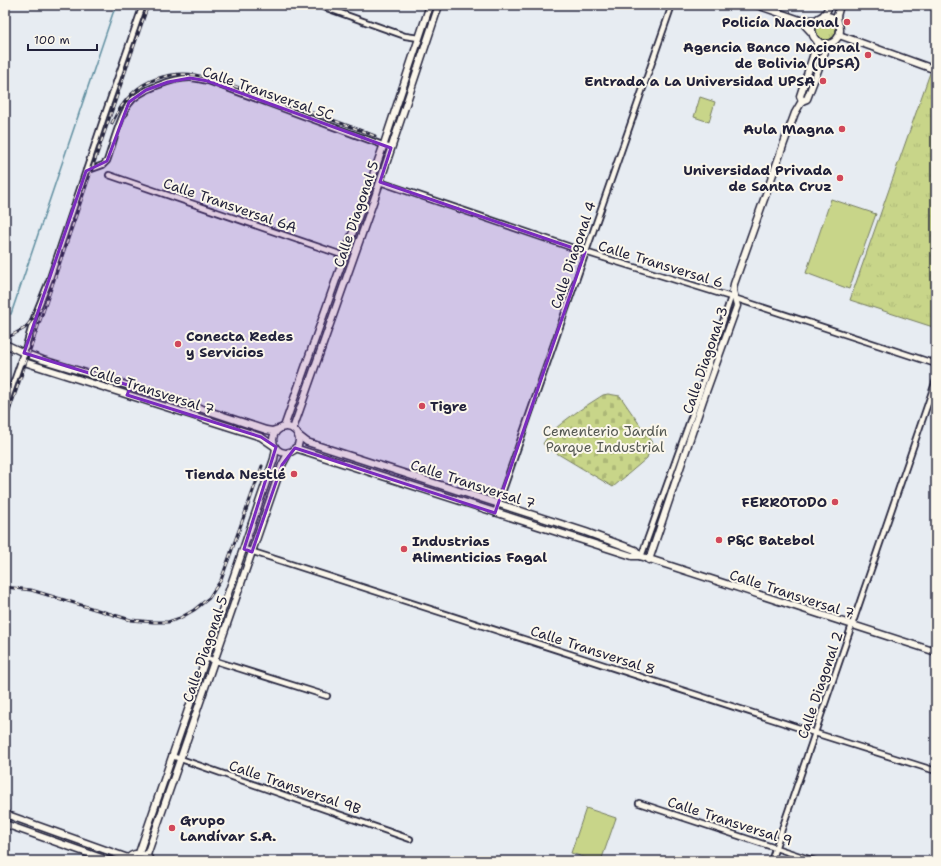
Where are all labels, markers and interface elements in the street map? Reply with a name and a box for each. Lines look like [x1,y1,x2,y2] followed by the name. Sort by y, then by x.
[722,13,839,31] place label: Policía Nacional
[842,17,852,27] marker: Policía Nacional
[28,26,97,52] scale bar
[34,32,70,48] text: 100 m
[683,38,860,72] place label: Agencia Banco Nacional de Bolivia (UPSA)
[863,50,873,60] marker: Agencia Banco Nacional de Bolivia (UPSA)
[200,62,336,124] street label: Calle Transversal 5C
[584,72,815,90] place label: Entrada a La Universidad UPSA
[818,76,828,86] marker: Entrada a La Universidad UPSA
[743,120,834,138] place label: Aula Magna
[837,124,847,134] marker: Aula Magna
[329,158,383,270] street label: Calle Diagonal 5
[683,161,832,195] place label: Universidad Privada de Santa Cruz
[835,173,845,183] marker: Universidad Privada de Santa Cruz
[161,174,299,236] street label: Calle Transversal 6A
[546,199,600,311] street label: Calle Diagonal 4
[596,236,726,292] street label: Calle Transversal 6
[678,304,732,416] street label: Calle Diagonal 3
[186,327,293,361] place label: Conecta Redes y Servicios
[173,339,183,349] marker: Conecta Redes y Servicios
[87,361,217,419] street label: Calle Transversal 7
[430,397,467,415] place label: Tigre
[417,401,427,411] marker: Tigre
[543,422,668,456] park label: Cementerio Jardín Parque Industrial
[408,455,538,513] street label: Calle Transversal 7
[185,465,286,483] place label: Tienda Nestlé
[289,469,299,479] marker: Tienda Nestlé
[742,493,827,511] place label: FERROTODO
[830,497,840,507] marker: FERROTODO
[727,531,815,549] place label: P&C Batebol
[412,532,547,566] place label: Industrias Alimenticias Fagal
[714,535,724,545] marker: P&C Batebol
[399,544,409,554] marker: Industrias Alimenticias Fagal
[727,565,857,623] street label: Calle Transversal 7
[178,593,232,705] street label: Calle Diagonal 5
[528,621,658,679] street label: Calle Transversal 8
[793,629,847,741] street label: Calle Diagonal 2
[227,756,363,818] street label: Calle Transversal 9B
[665,792,795,850] street label: Calle Transversal 9
[180,811,276,845] place label: Grupo Landívar S.A.
[167,823,177,833] marker: Grupo Landívar S.A.

